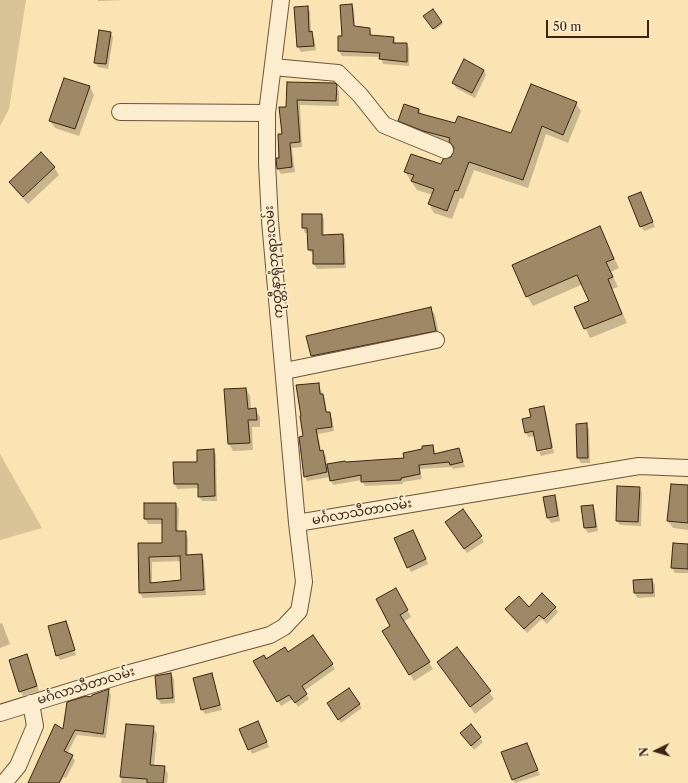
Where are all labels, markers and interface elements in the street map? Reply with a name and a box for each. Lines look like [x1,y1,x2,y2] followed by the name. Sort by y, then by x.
[548,12,651,38] scale bar
[553,19,582,34] text: 50 m
[261,205,287,319] street label: ကုတ္တီနာရုံဘုရားလမ်း
[311,496,413,528] street label: မင်္ဂလာသီတာလမ်း
[35,664,137,708] street label: မင်္ဂလာသီတာလမ်း
[636,731,676,771] north arrow
[637,747,651,757] text: N

